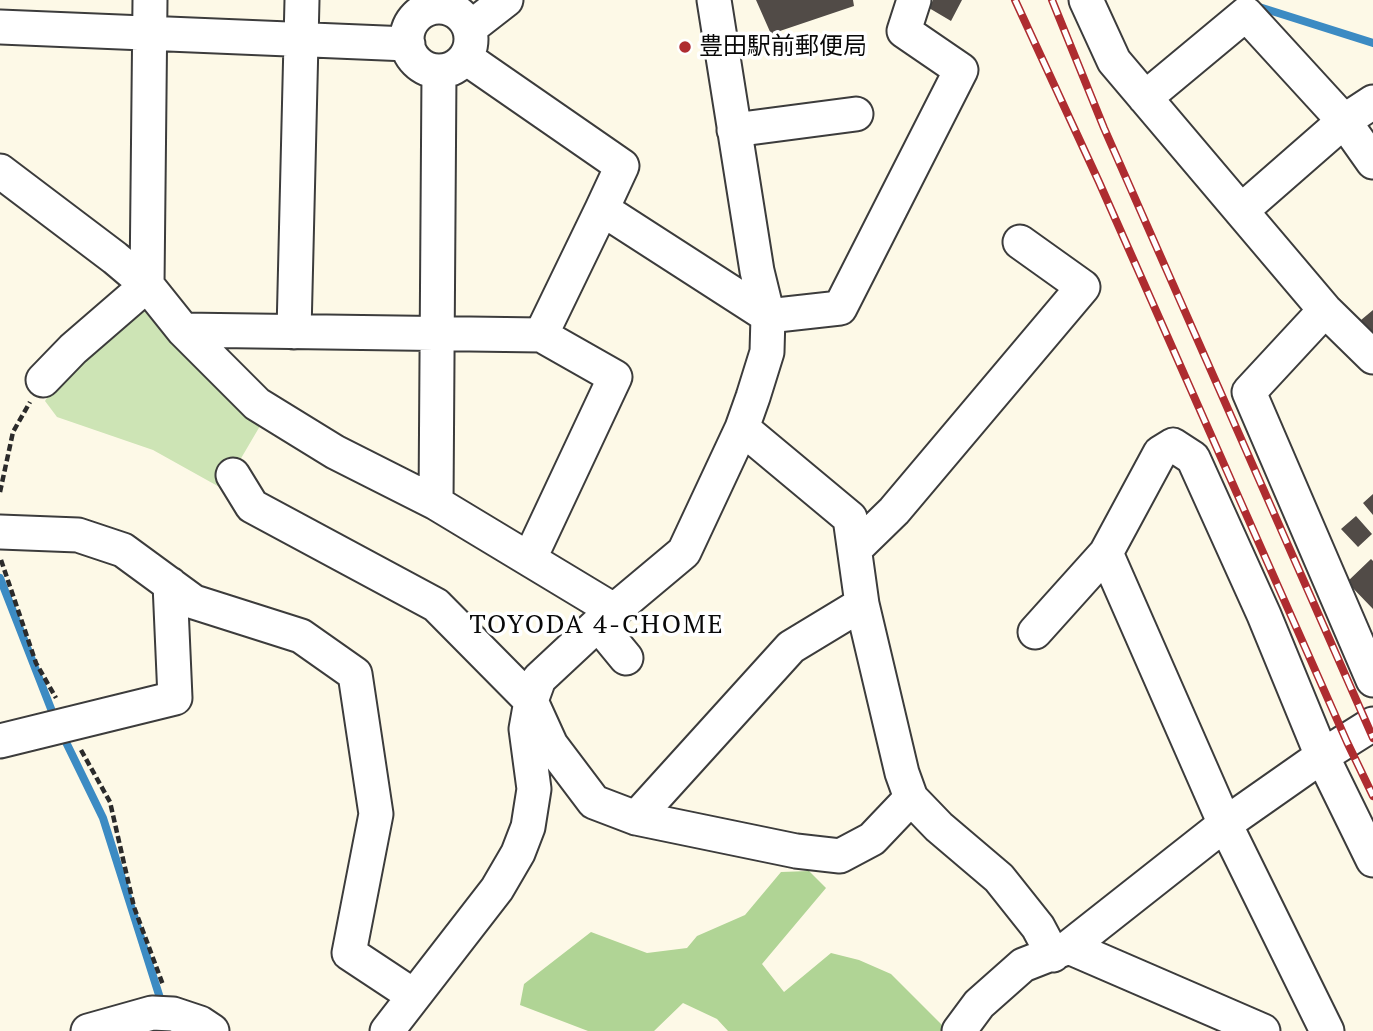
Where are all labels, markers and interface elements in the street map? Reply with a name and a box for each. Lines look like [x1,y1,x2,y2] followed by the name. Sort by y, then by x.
[699,33,867,61] place label: 豊田駅前郵便局
[677,39,693,55] marker: 豊田駅前郵便局
[471,610,723,642] district label: TOYODA 4-CHOME

